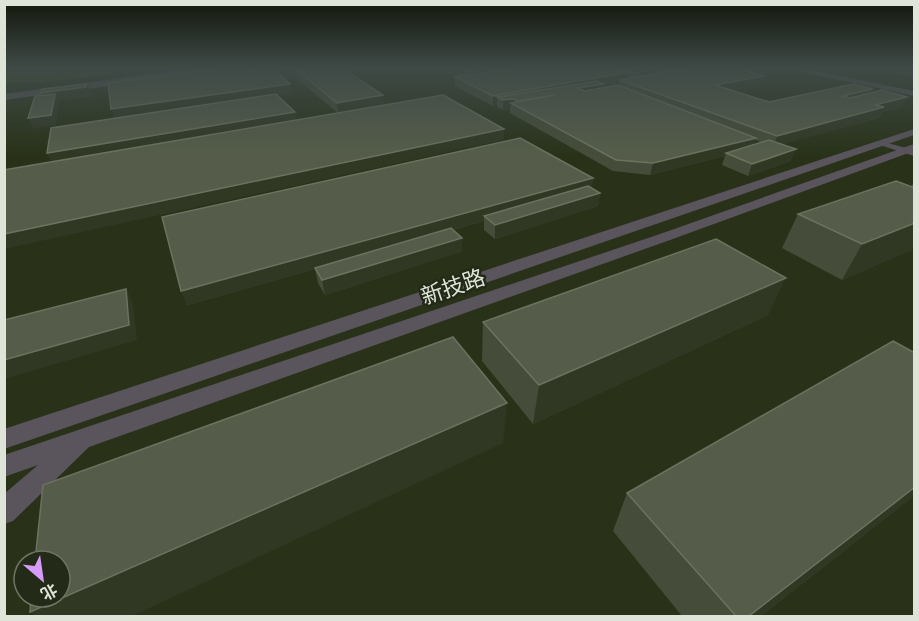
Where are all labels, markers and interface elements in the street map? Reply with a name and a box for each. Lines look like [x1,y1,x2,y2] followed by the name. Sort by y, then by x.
[417,263,489,311] street label: 新技路
[12,549,72,609] north arrow
[37,579,61,604] text: 北

